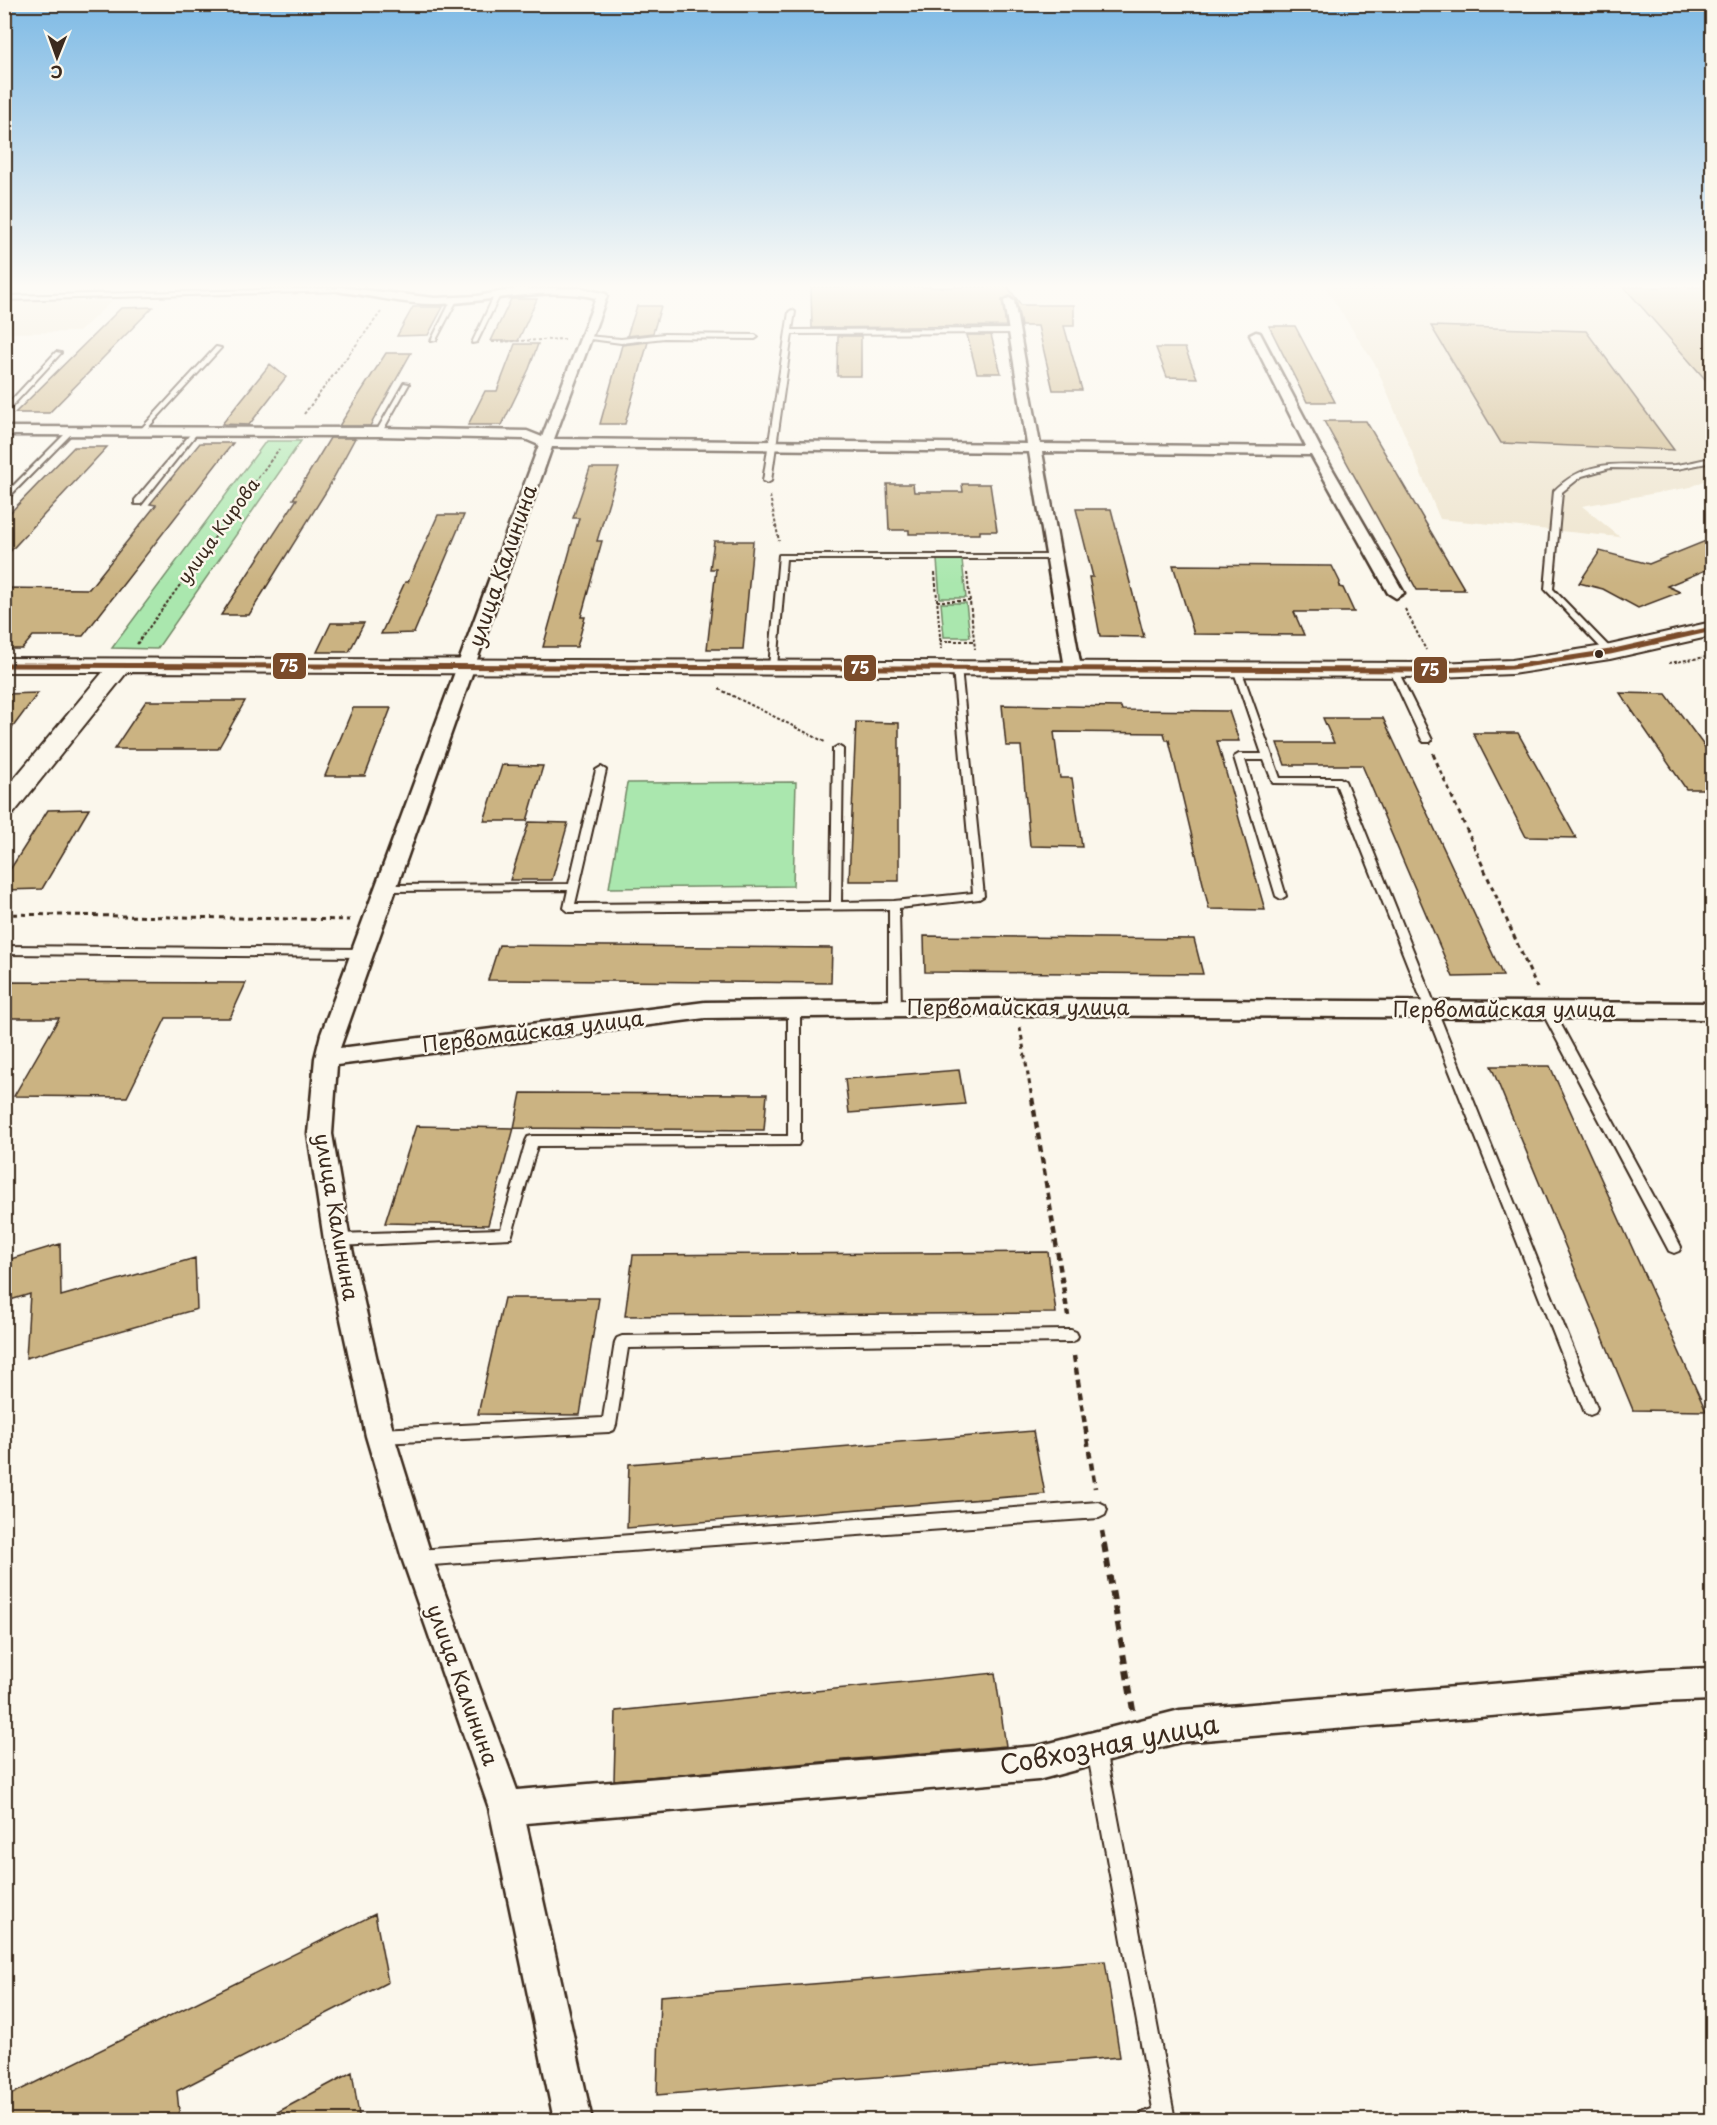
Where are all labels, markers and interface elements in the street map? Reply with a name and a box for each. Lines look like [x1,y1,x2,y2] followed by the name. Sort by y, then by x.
[27,27,87,87] north arrow
[50,61,63,85] text: С
[170,471,266,589] street label: улица Кирова
[458,479,544,651] street label: улица Калинина
[1593,648,1605,660] unlabelled marker
[272,652,307,680] line badge: 75
[279,653,299,677] text: 75
[843,654,877,682] line badge: 75
[850,655,870,679] text: 75
[1413,656,1448,684] line badge: 75
[1420,657,1440,681] text: 75
[907,990,1130,1022] street label: Первомайская улица
[1393,992,1616,1024] street label: Первомайская улица
[420,1000,646,1059] street label: Первомайская улица
[307,1130,369,1304] street label: улица Калинина
[420,1599,508,1770] street label: улица Калинина
[996,1703,1222,1784] street label: Совхозная улица

